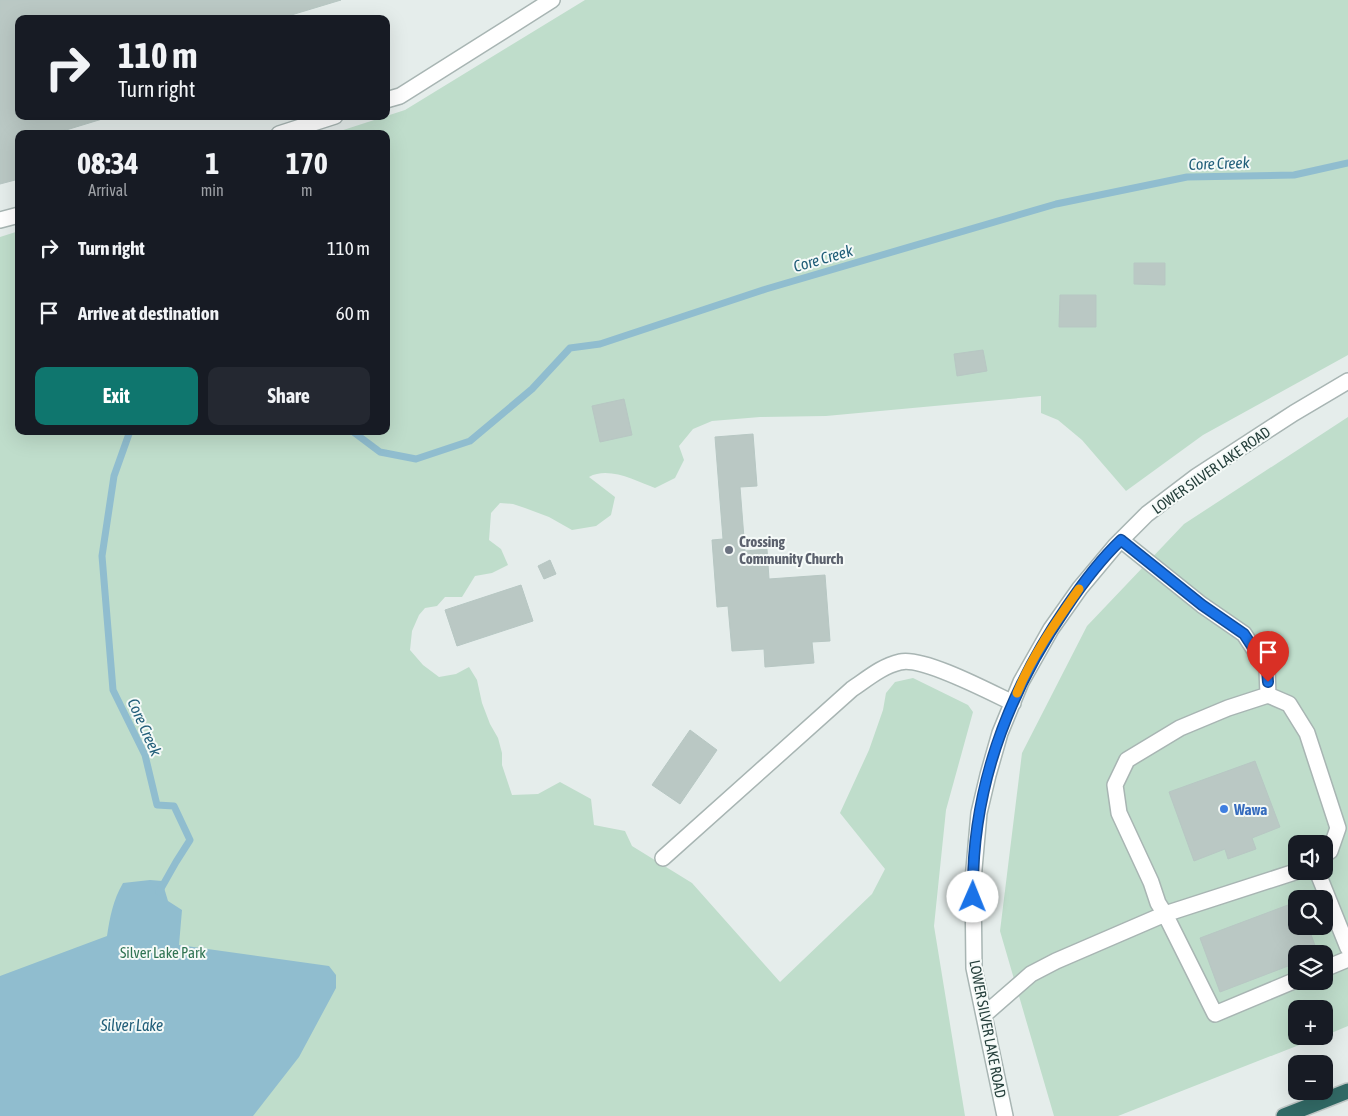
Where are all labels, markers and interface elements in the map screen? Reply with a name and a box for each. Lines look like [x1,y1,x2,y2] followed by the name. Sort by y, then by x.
[35,35,100,100] icon: right
[118,35,197,75] text: 110 m
[118,76,195,102] text: Turn right
[77,146,139,180] text: 08:34
[205,146,219,180] text: 1
[286,146,328,180] text: 170
[1188,153,1251,173] water label: Core Creek
[88,181,127,199] text: Arrival
[201,181,224,199] text: min
[301,181,313,199] text: m
[35,234,63,262] icon: right
[78,237,145,259] text: Turn right
[327,237,370,259] text: 110 m
[791,241,856,275] water label: Core Creek
[35,299,63,327] icon: arrive
[78,302,219,324] text: Arrive at destination
[336,302,370,324] text: 60 m
[35,367,198,425] button: Exit
[208,367,370,425] button: Share
[1149,423,1273,517] street label: LOWER SILVER LAKE ROAD
[739,533,843,567] place label: Crossing Community Church
[723,544,735,556] marker: Crossing Community Church
[1247,631,1289,682] pin
[1254,638,1282,666] icon: arrive
[124,695,166,759] water label: Core Creek
[1233,801,1267,818] place label: Wawa
[1218,803,1230,815] marker: Wawa
[1288,835,1333,1100] map controls
[1288,835,1333,880] button: sound
[946,870,998,922] position arrow
[1288,890,1333,935] button: search
[120,944,206,961] park label: Silver Lake Park
[1288,945,1333,990] button: layers
[966,959,1010,1099] street label: LOWER SILVER LAKE ROAD
[1288,1000,1333,1045] button: +
[100,1016,163,1034] water label: Silver Lake
[1288,1055,1333,1100] button: −

